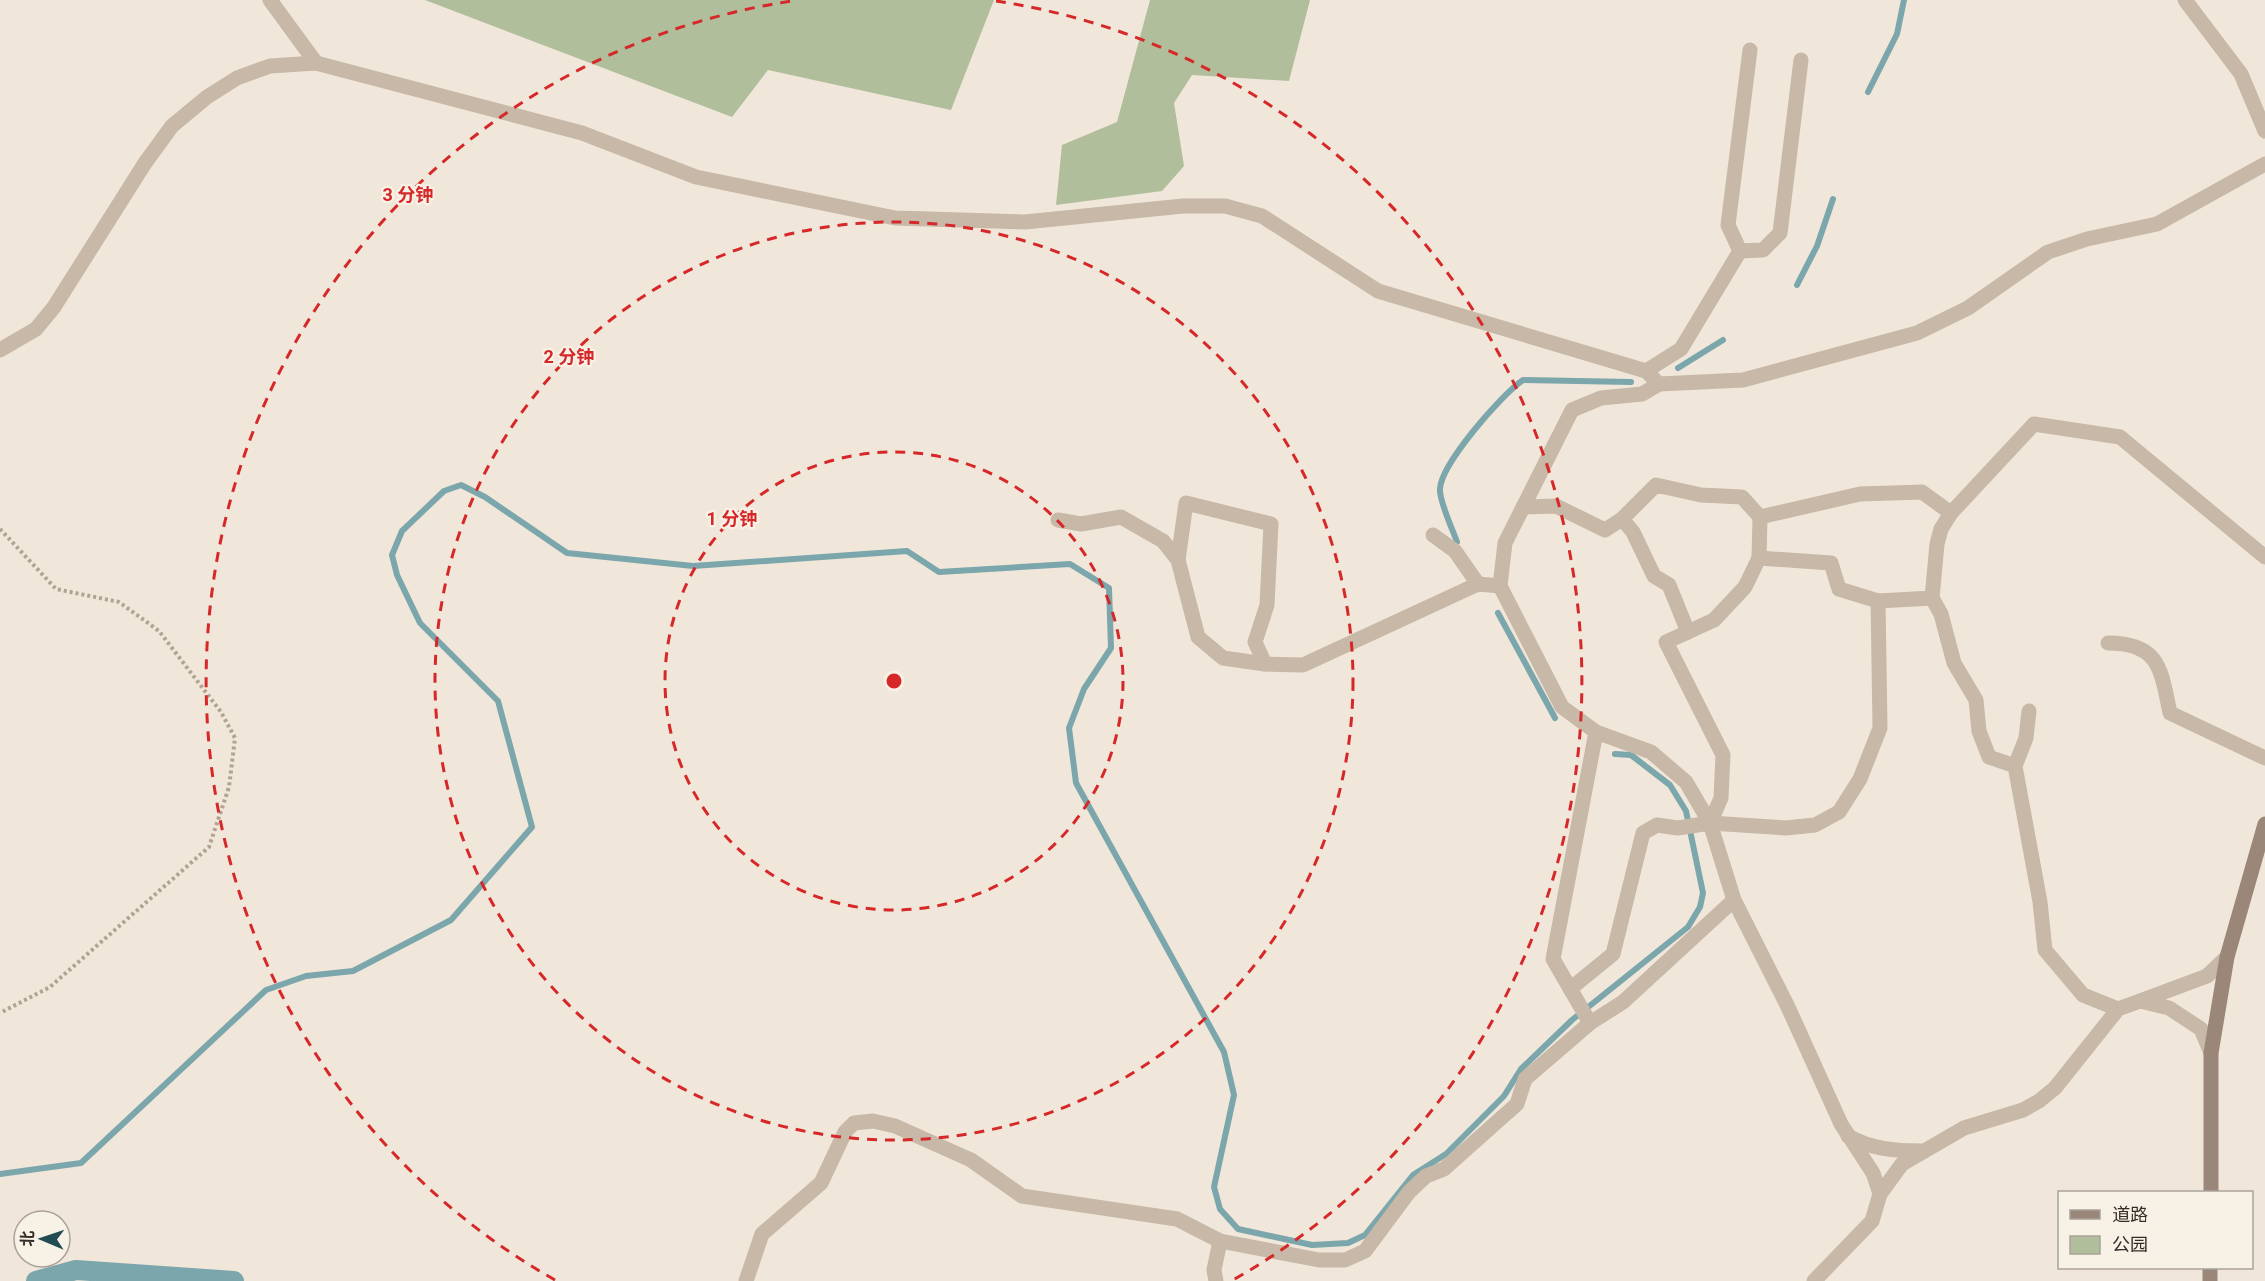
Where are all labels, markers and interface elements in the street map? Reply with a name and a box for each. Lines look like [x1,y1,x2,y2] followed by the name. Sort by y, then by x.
[383,184,433,205] text: 3 分钟
[544,346,594,367] text: 2 分钟
[707,508,757,529] text: 1 分钟
[884,671,904,691] centre of rings
[2058,1191,2253,1269] legend
[2112,1204,2148,1225] text: 道路
[12,1209,72,1269] north arrow
[18,1230,37,1247] text: 北
[2112,1234,2148,1255] text: 公园

